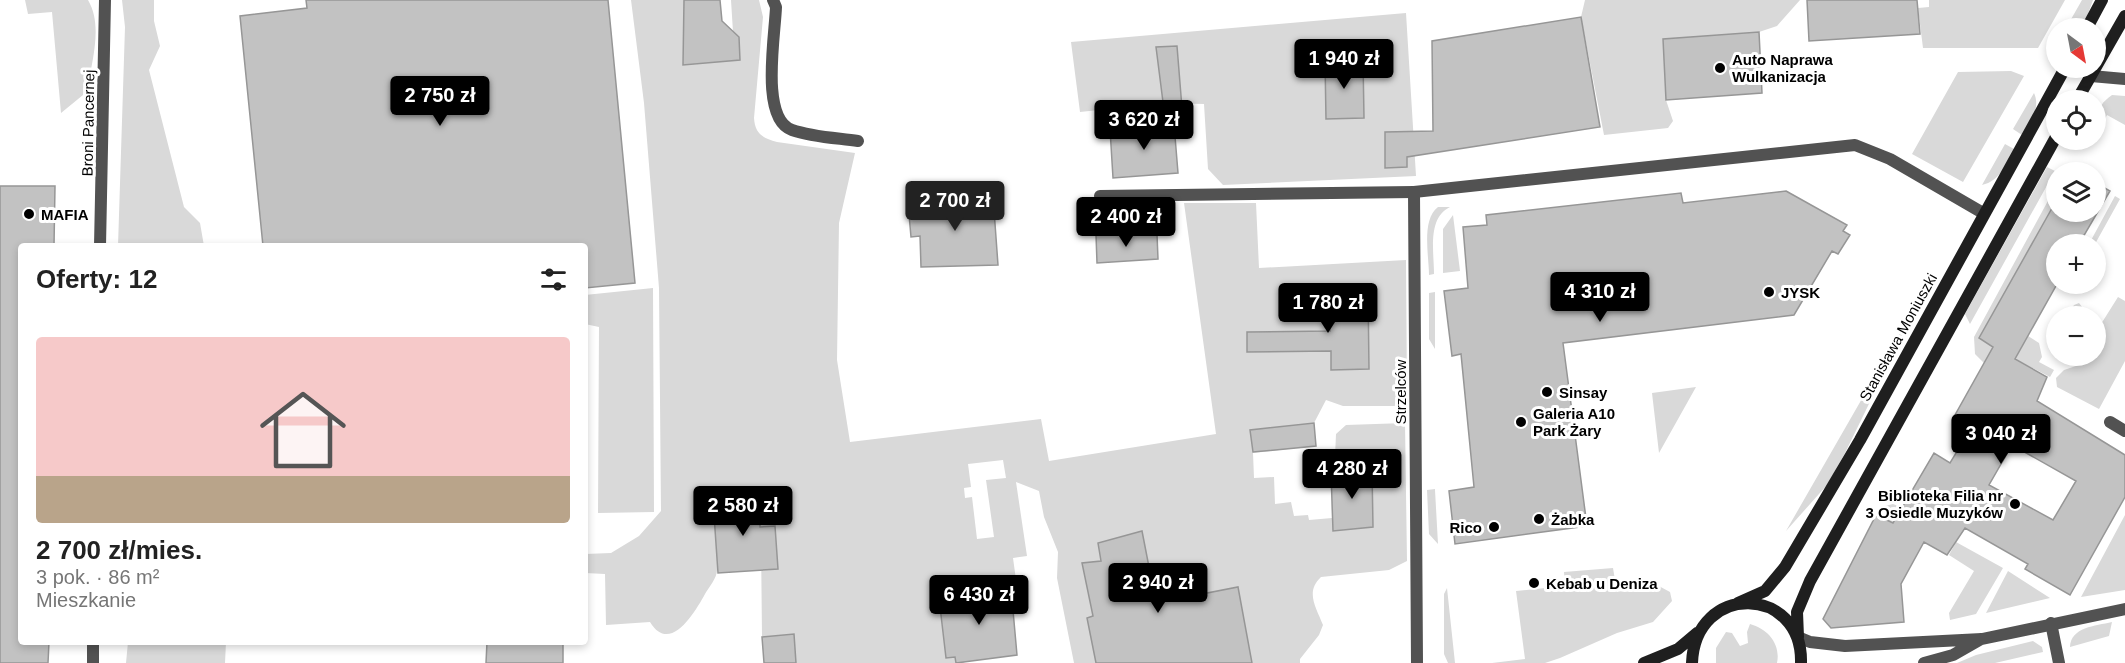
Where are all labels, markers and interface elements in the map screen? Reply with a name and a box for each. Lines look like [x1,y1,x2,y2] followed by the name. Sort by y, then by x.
[2046,18,2106,78] north arrow
[2046,18,2106,366] map controls
[1282,39,1406,90] pin: 1 940 zł
[1308,47,1380,69] text: 1 940 zł
[1732,51,1834,85] place label: Auto Naprawa Wulkanizacja
[1713,61,1727,75] marker: Auto Naprawa Wulkanizacja
[79,69,97,177] street label: Broni Pancernej
[378,76,502,127] pin: 2 750 zł
[404,84,476,106] text: 2 750 zł
[2046,90,2106,150] button: locate
[1082,100,1206,151] pin: 3 620 zł
[1108,108,1180,130] text: 3 620 zł
[2046,162,2106,222] button: layers
[893,181,1017,232] pin: 2 700 zł
[919,189,991,211] text: 2 700 zł
[1064,197,1188,248] pin: 2 400 zł
[1090,205,1162,227] text: 2 400 zł
[41,206,89,223] place label: MAFIA
[22,207,36,221] marker: MAFIA
[2046,234,2106,294] button: +
[537,263,570,296] icon: filters
[36,264,157,294] text: Oferty: 12
[1856,270,1940,404] street label: Stanisława Moniuszki
[1538,272,1662,323] pin: 4 310 zł
[1564,280,1636,302] text: 4 310 zł
[1266,283,1390,334] pin: 1 780 zł
[1781,284,1820,301] place label: JYSK
[1762,285,1776,299] marker: JYSK
[1292,291,1364,313] text: 1 780 zł
[2046,306,2106,366] button: −
[1392,359,1409,425] street label: Strzelców
[249,376,357,484] icon: home
[1559,384,1608,401] place label: Sinsay
[1540,385,1554,399] marker: Sinsay
[1533,405,1615,439] place label: Galeria A10 Park Żary
[1939,414,2063,465] pin: 3 040 zł
[1514,415,1528,429] marker: Galeria A10 Park Żary
[1965,422,2037,444] text: 3 040 zł
[1290,449,1414,500] pin: 4 280 zł
[1316,457,1388,479] text: 4 280 zł
[681,486,805,537] pin: 2 580 zł
[1865,487,2003,521] place label: Biblioteka Filia nr 3 Osiedle Muzyków
[707,494,779,516] text: 2 580 zł
[2008,497,2022,511] marker: Biblioteka Filia nr 3 Osiedle Muzyków
[1551,511,1595,528] place label: Żabka
[1532,512,1546,526] marker: Żabka
[1449,519,1482,536] place label: Rico
[1487,520,1501,534] marker: Rico
[36,535,202,565] text: 2 700 zł/mies.
[1096,563,1220,614] pin: 2 940 zł
[36,566,159,588] text: 3 pok. · 86 m²
[1122,571,1194,593] text: 2 940 zł
[917,575,1041,626] pin: 6 430 zł
[1546,575,1658,592] place label: Kebab u Deniza
[1527,576,1541,590] marker: Kebab u Deniza
[943,583,1015,605] text: 6 430 zł
[36,589,136,611] text: Mieszkanie

